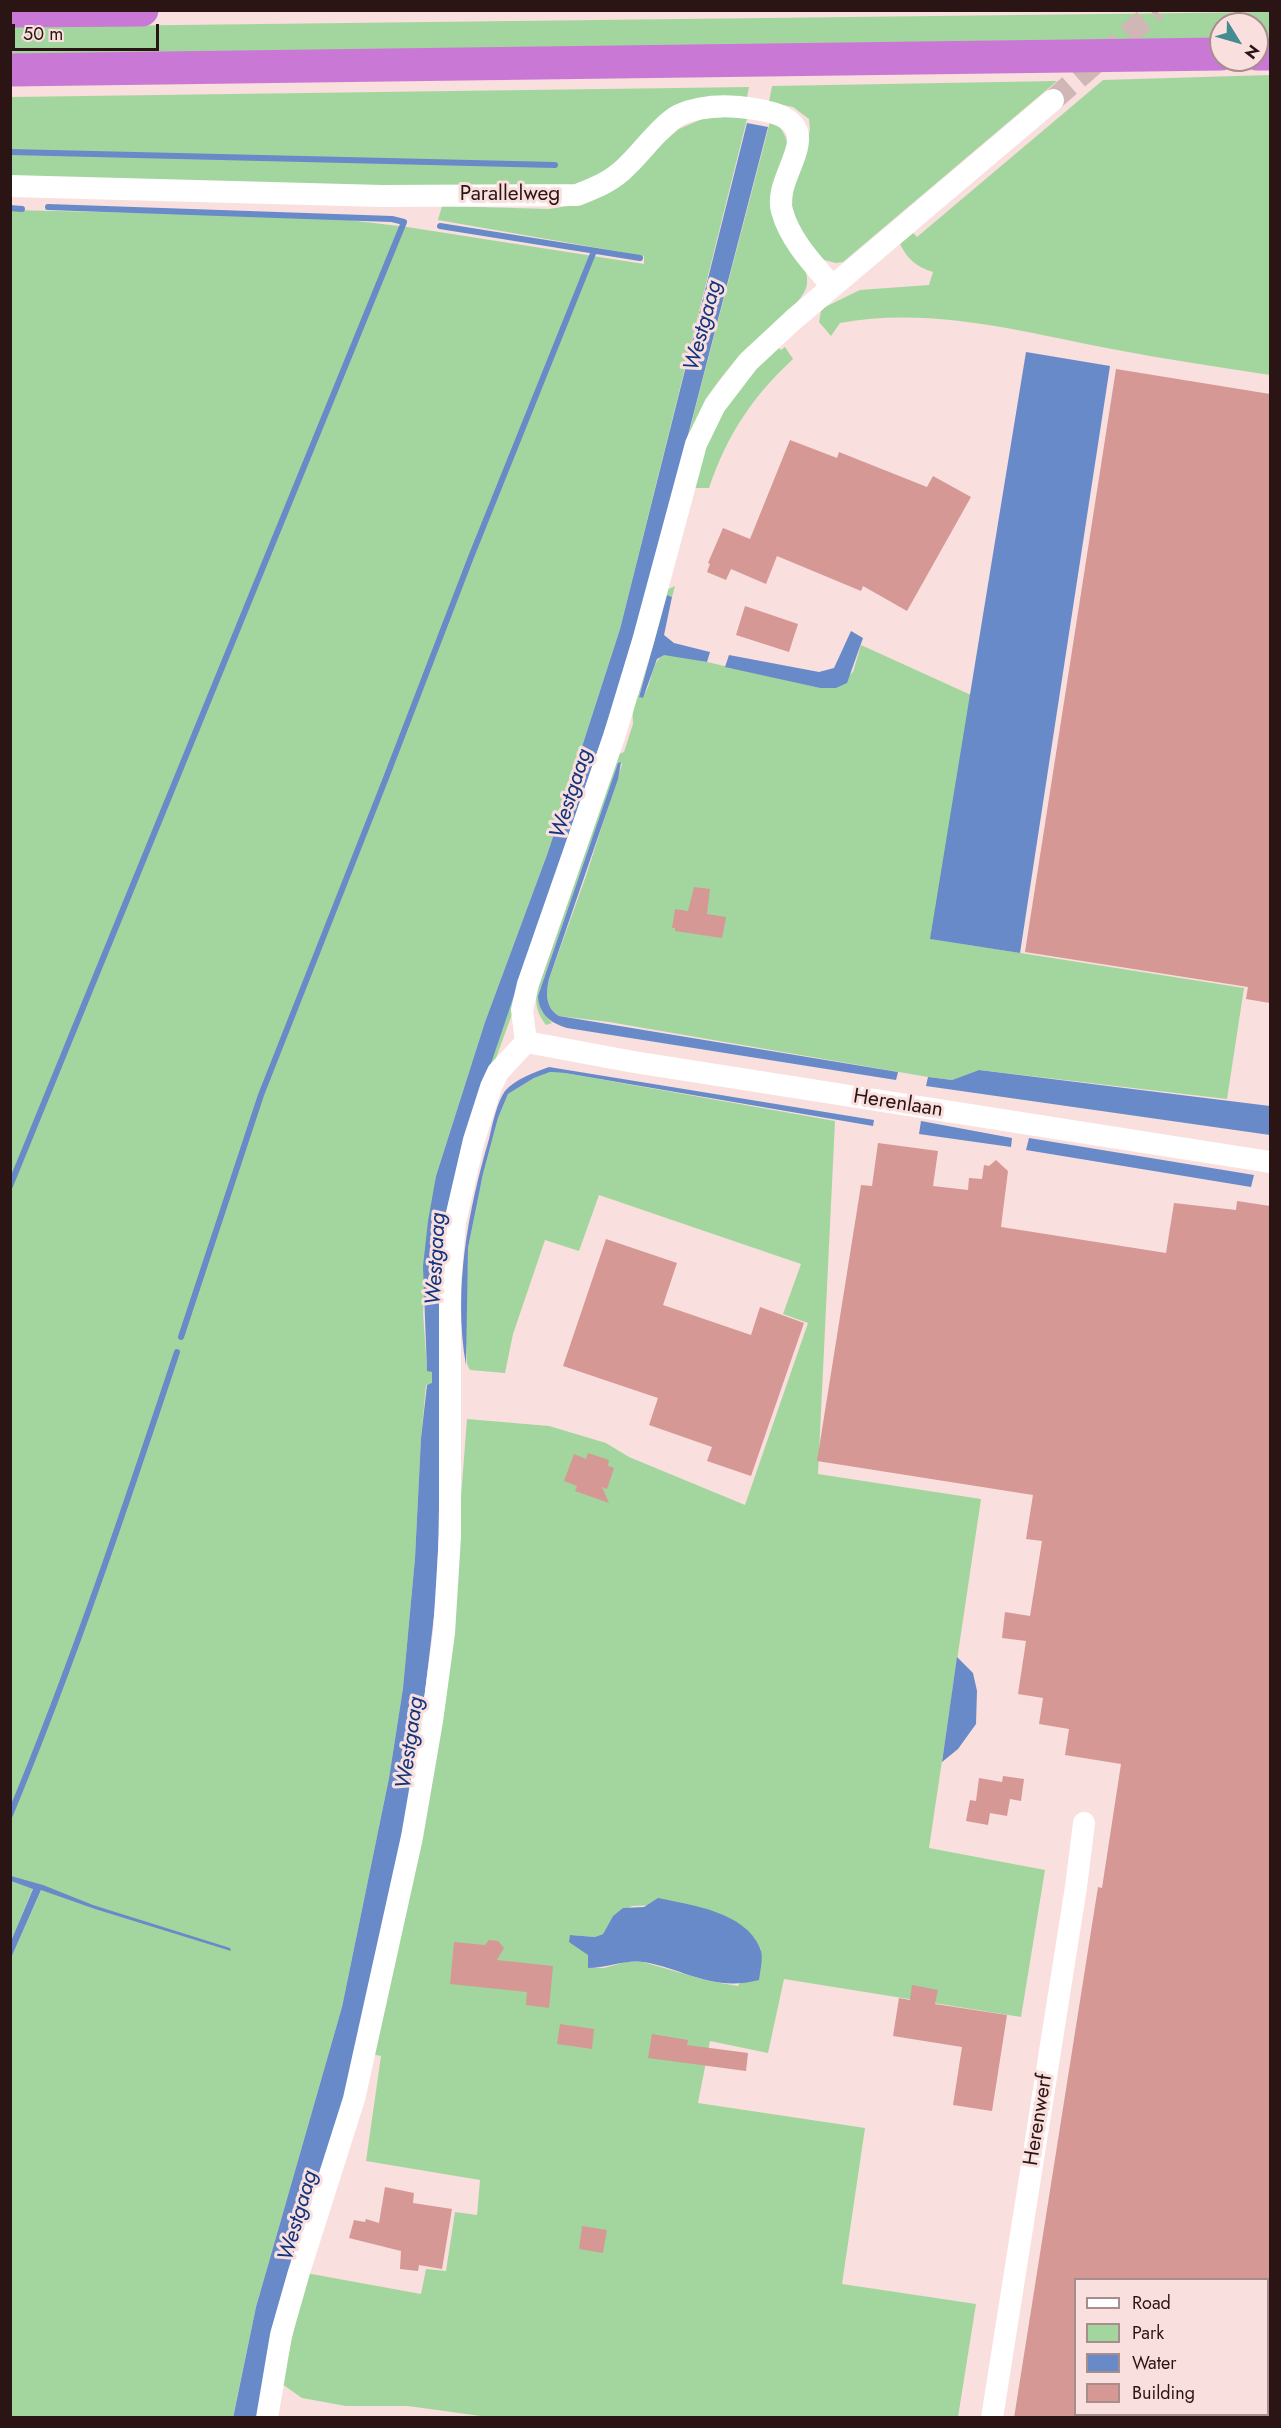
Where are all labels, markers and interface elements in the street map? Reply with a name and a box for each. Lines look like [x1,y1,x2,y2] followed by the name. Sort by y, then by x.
[15,12,162,50] scale bar
[1209,12,1269,72] north arrow
[23,21,63,47] text: 50 m
[1239,40,1265,64] text: N
[460,182,560,208] street label: Parallelweg
[679,278,729,374] water label: Westgaag
[545,746,599,842] water label: Westgaag
[851,1084,945,1124] street label: Herenlaan
[421,1212,453,1306] water label: Westgaag
[391,1695,431,1791] water label: Westgaag
[1019,2072,1059,2168] street label: Herenwerf
[274,2168,324,2264] water label: Westgaag
[1074,2278,1269,2416] legend
[1132,2290,1171,2316] text: Road
[1132,2320,1164,2346] text: Park
[1132,2350,1176,2376] text: Water
[1132,2380,1195,2406] text: Building

